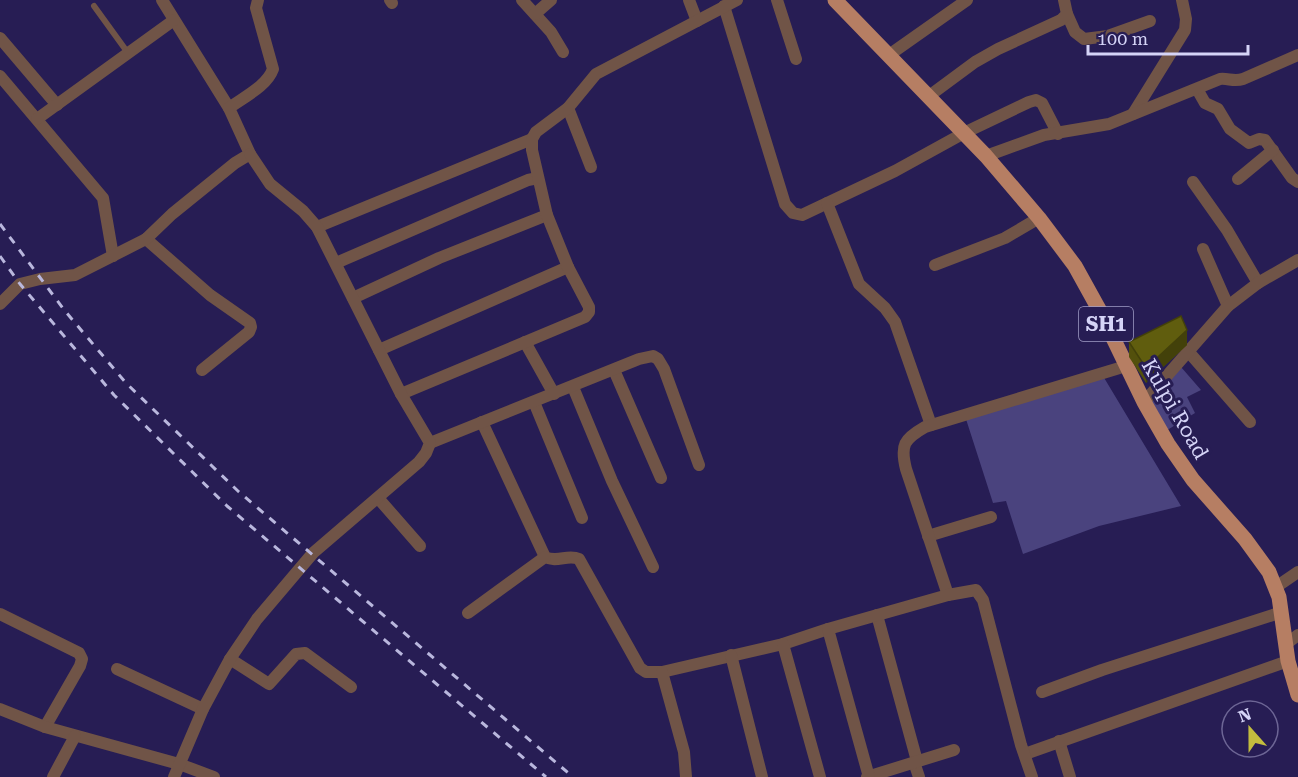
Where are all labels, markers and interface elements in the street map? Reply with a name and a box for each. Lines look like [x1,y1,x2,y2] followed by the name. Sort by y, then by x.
[1088,18,1248,56] scale bar
[1097,28,1148,49] text: 100 m
[1079,307,1133,341] road number: SH1
[1137,355,1214,464] street label: Kulpi Road
[1220,699,1280,759] north arrow
[1236,704,1254,727] text: N

